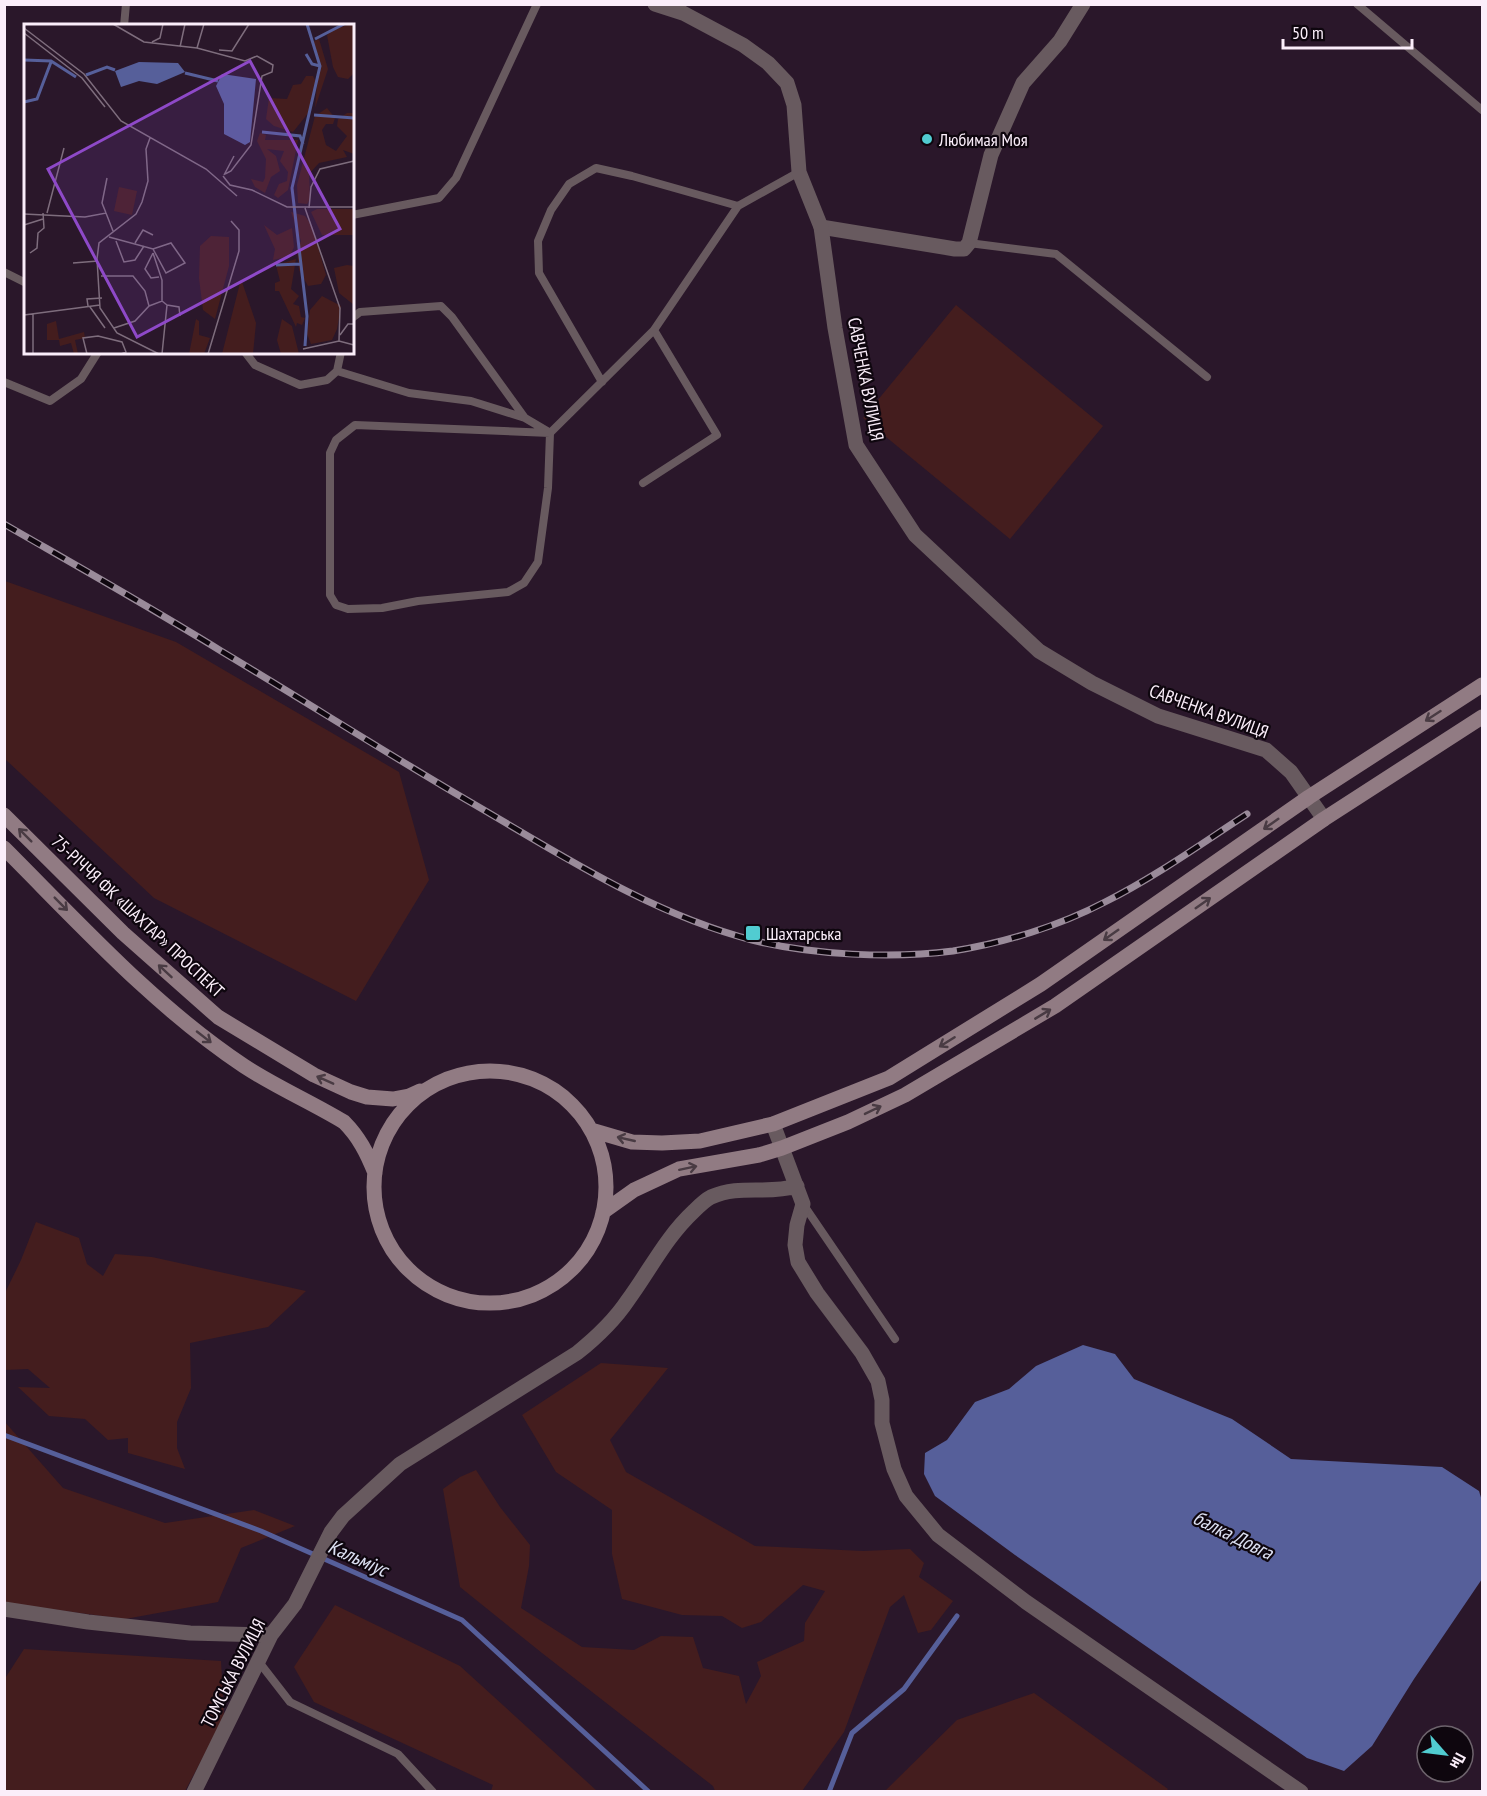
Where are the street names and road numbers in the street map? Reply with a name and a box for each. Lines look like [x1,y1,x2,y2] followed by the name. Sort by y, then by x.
[843,315,889,443] street label: САВЧЕНКА ВУЛИЦЯ
[1146,679,1272,743] street label: САВЧЕНКА ВУЛИЦЯ
[47,830,229,1002] street label: 75-РІЧЧЯ ФК «ШАХТАР» ПРОСПЕКТ
[196,1615,270,1731] street label: ТОМСЬКА ВУЛИЦЯ

